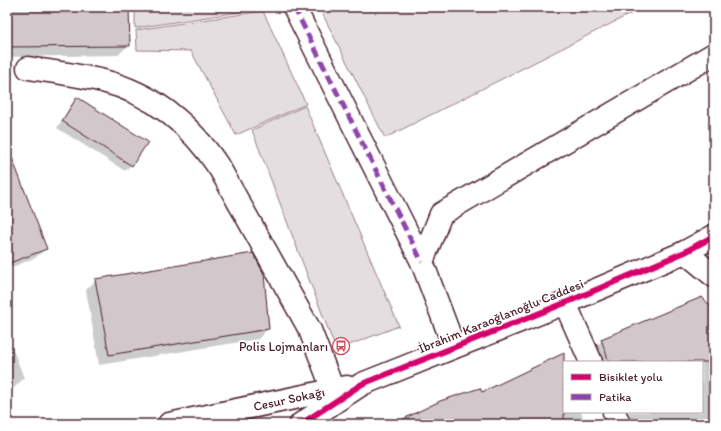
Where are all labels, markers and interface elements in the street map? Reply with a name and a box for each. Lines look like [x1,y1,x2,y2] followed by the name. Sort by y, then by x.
[416,276,586,356] street label: İbrahim Karaoğlanoğlu Caddesi
[331,336,351,356] bus stop icon: Polis Lojmanları
[239,339,328,354] place label: Polis Lojmanları
[563,361,703,413] legend
[599,370,663,384] text: Bisiklet yolu
[252,384,326,414] street label: Cesur Sokağı
[599,390,632,404] text: Patika

